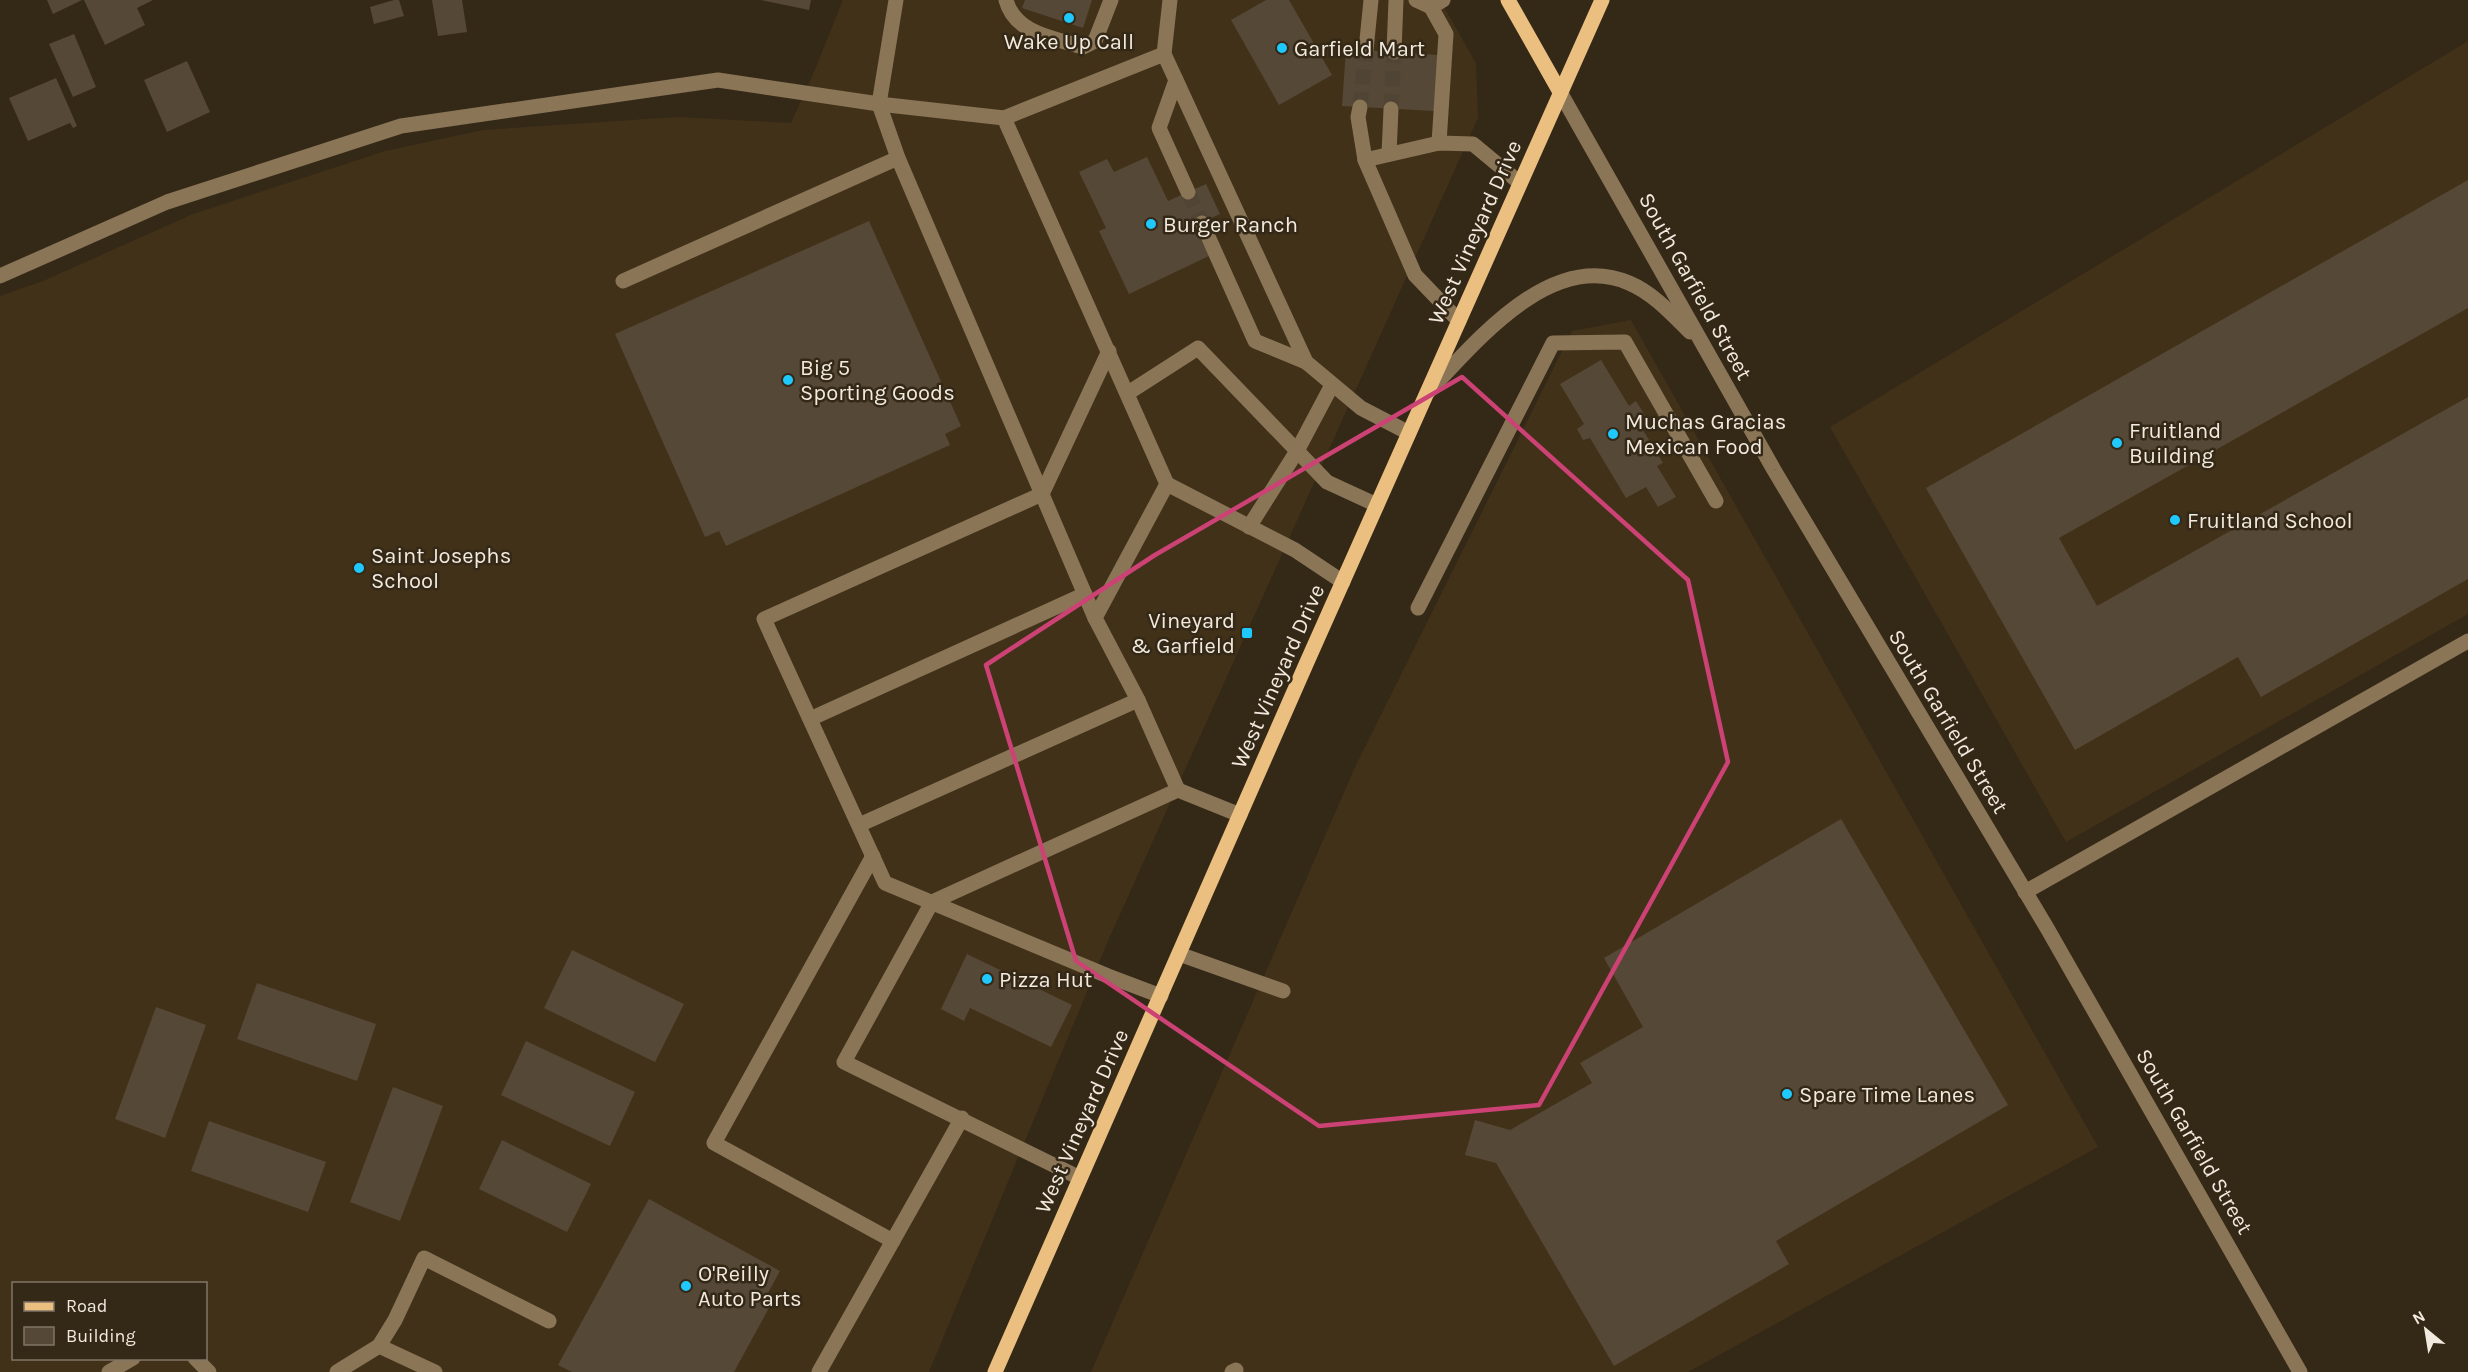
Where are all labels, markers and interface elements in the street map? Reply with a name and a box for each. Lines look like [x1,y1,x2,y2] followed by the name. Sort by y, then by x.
[1062,11,1076,25] marker: Wake Up Call
[1004,29,1134,55] place label: Wake Up Call
[1294,36,1425,62] place label: Garfield Mart
[1275,41,1289,55] marker: Garfield Mart
[1423,136,1527,328] street label: West Vineyard Drive
[1633,188,1757,385] street label: South Garfield Street
[1163,212,1298,238] place label: Burger Ranch
[1144,217,1158,231] marker: Burger Ranch
[800,355,955,406] place label: Big 5 Sporting Goods
[781,373,795,387] marker: Big 5 Sporting Goods
[1625,409,1786,460] place label: Muchas Gracias Mexican Food
[2129,418,2221,469] place label: Fruitland Building
[1606,427,1620,441] marker: Muchas Gracias Mexican Food
[2110,436,2124,450] marker: Fruitland Building
[2187,508,2353,534] place label: Fruitland School
[2168,513,2182,527] marker: Fruitland School
[371,543,511,594] place label: Saint Josephs School
[352,561,366,575] marker: Saint Josephs School
[1226,580,1330,772] street label: West Vineyard Drive
[1131,608,1235,659] place label: Vineyard & Garfield
[1883,625,2013,818] street label: South Garfield Street
[1240,626,1254,640] marker: Vineyard & Garfield
[999,967,1092,993] place label: Pizza Hut
[980,972,994,986] marker: Pizza Hut
[1030,1025,1134,1217] street label: West Vineyard Drive
[2130,1044,2258,1239] street label: South Garfield Street
[1799,1082,1975,1108] place label: Spare Time Lanes
[1780,1087,1794,1101] marker: Spare Time Lanes
[698,1261,802,1312] place label: O'Reilly Auto Parts
[679,1279,693,1293] marker: O'Reilly Auto Parts
[12,1282,207,1360] legend
[66,1295,107,1317] text: Road
[2396,1300,2456,1360] north arrow
[2409,1306,2428,1329] text: N
[66,1325,136,1347] text: Building

